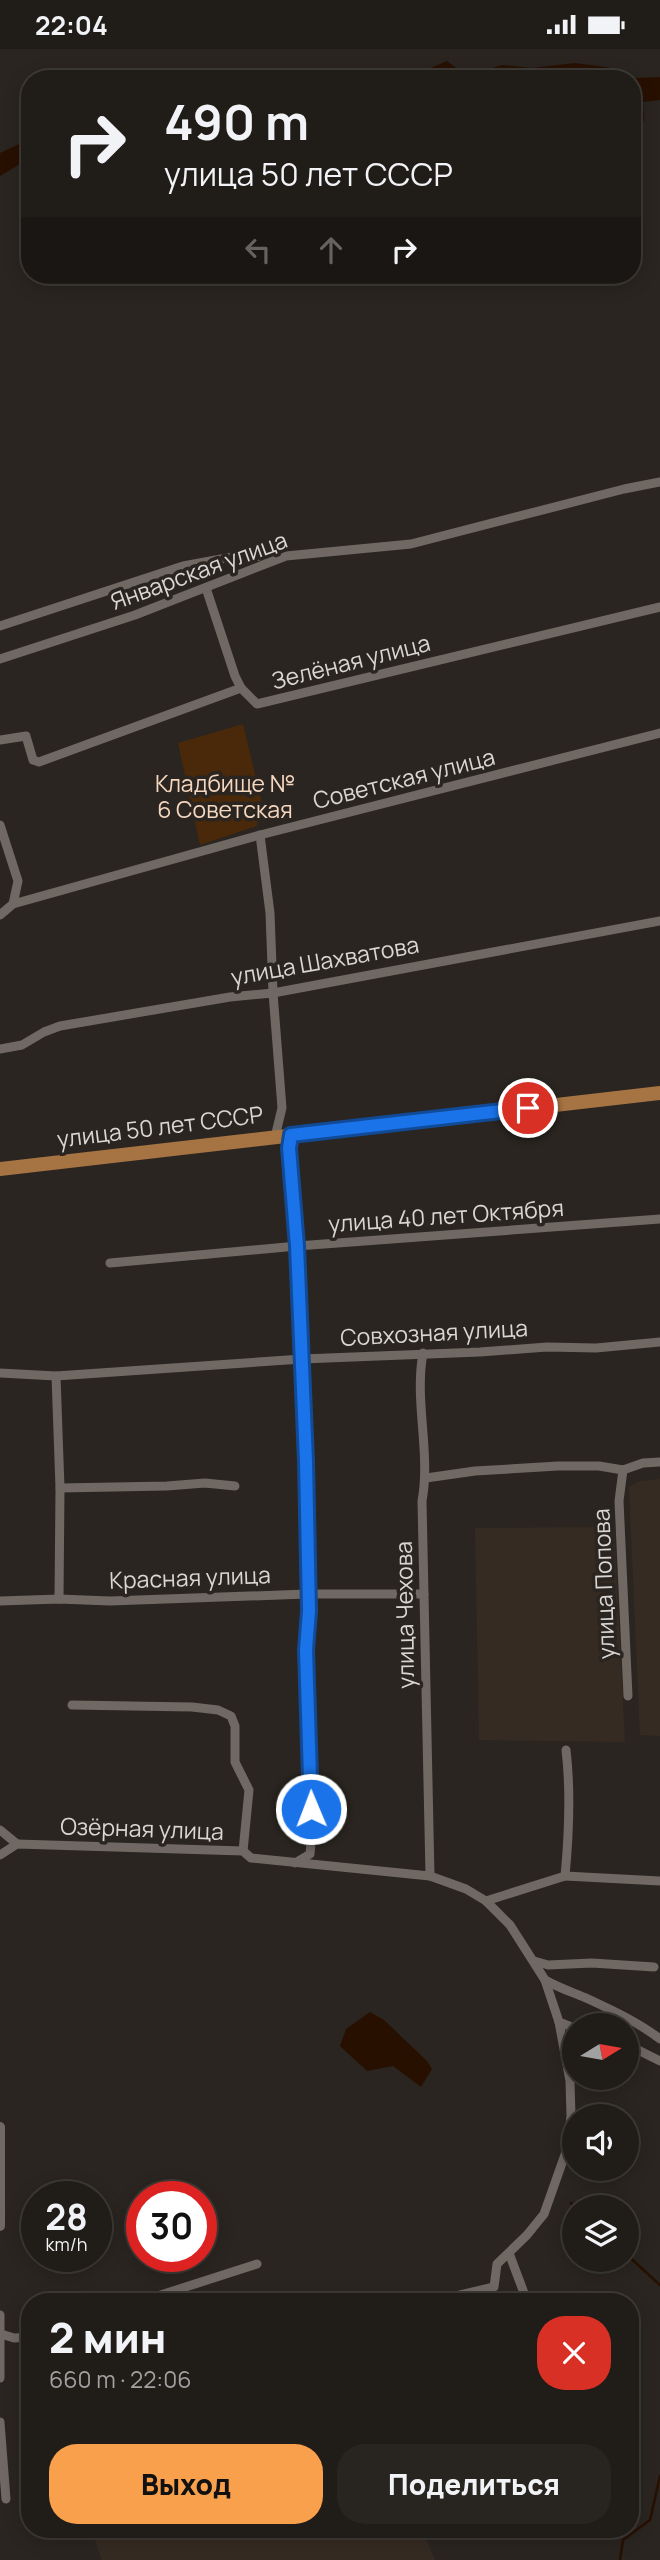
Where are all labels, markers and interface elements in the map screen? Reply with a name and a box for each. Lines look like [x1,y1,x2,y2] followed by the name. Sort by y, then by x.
[35,7,108,43] text: 22:04
[164,88,309,155] text: 490 m
[49,98,140,189] icon: right
[164,152,453,196] text: улица 50 лет СССР
[239,231,277,269] icon: left
[312,231,350,269] icon: ahead
[385,231,423,269] icon: right
[106,523,292,617] street label: Январская улица
[268,626,433,696] street label: Зелёная улица
[310,740,498,816] street label: Советская улица
[155,767,295,825] park label: Кладбище № 6 Советская
[228,928,421,992] street label: улица Шахватова
[498,1078,558,1138] pin
[509,1089,547,1127] icon: arrive
[55,1097,265,1155] street label: улица 50 лет СССР
[327,1191,565,1239] street label: улица 40 лет Октября
[339,1311,529,1353] street label: Совхозная улица
[584,1508,622,1660] street label: улица Попова
[387,1541,421,1689] street label: улица Чехова
[109,1558,271,1596] street label: Красная улица
[274,1772,348,1846] position arrow
[60,1809,224,1847] street label: Озёрная улица
[562,2013,639,2089] north arrow
[562,2013,639,2272] map controls
[562,2104,639,2181] button: sound
[126,2181,217,2272] speed limit sign: 30
[45,2193,88,2241] text: 28
[562,2195,639,2272] button: layers
[46,2232,87,2256] text: km/h
[49,2308,166,2366] text: 2 мин
[537,2316,611,2390] button: close
[49,2363,191,2395] text: 660 m · 22:06
[49,2444,323,2524] button: Выход
[337,2444,611,2524] button: Поделиться

